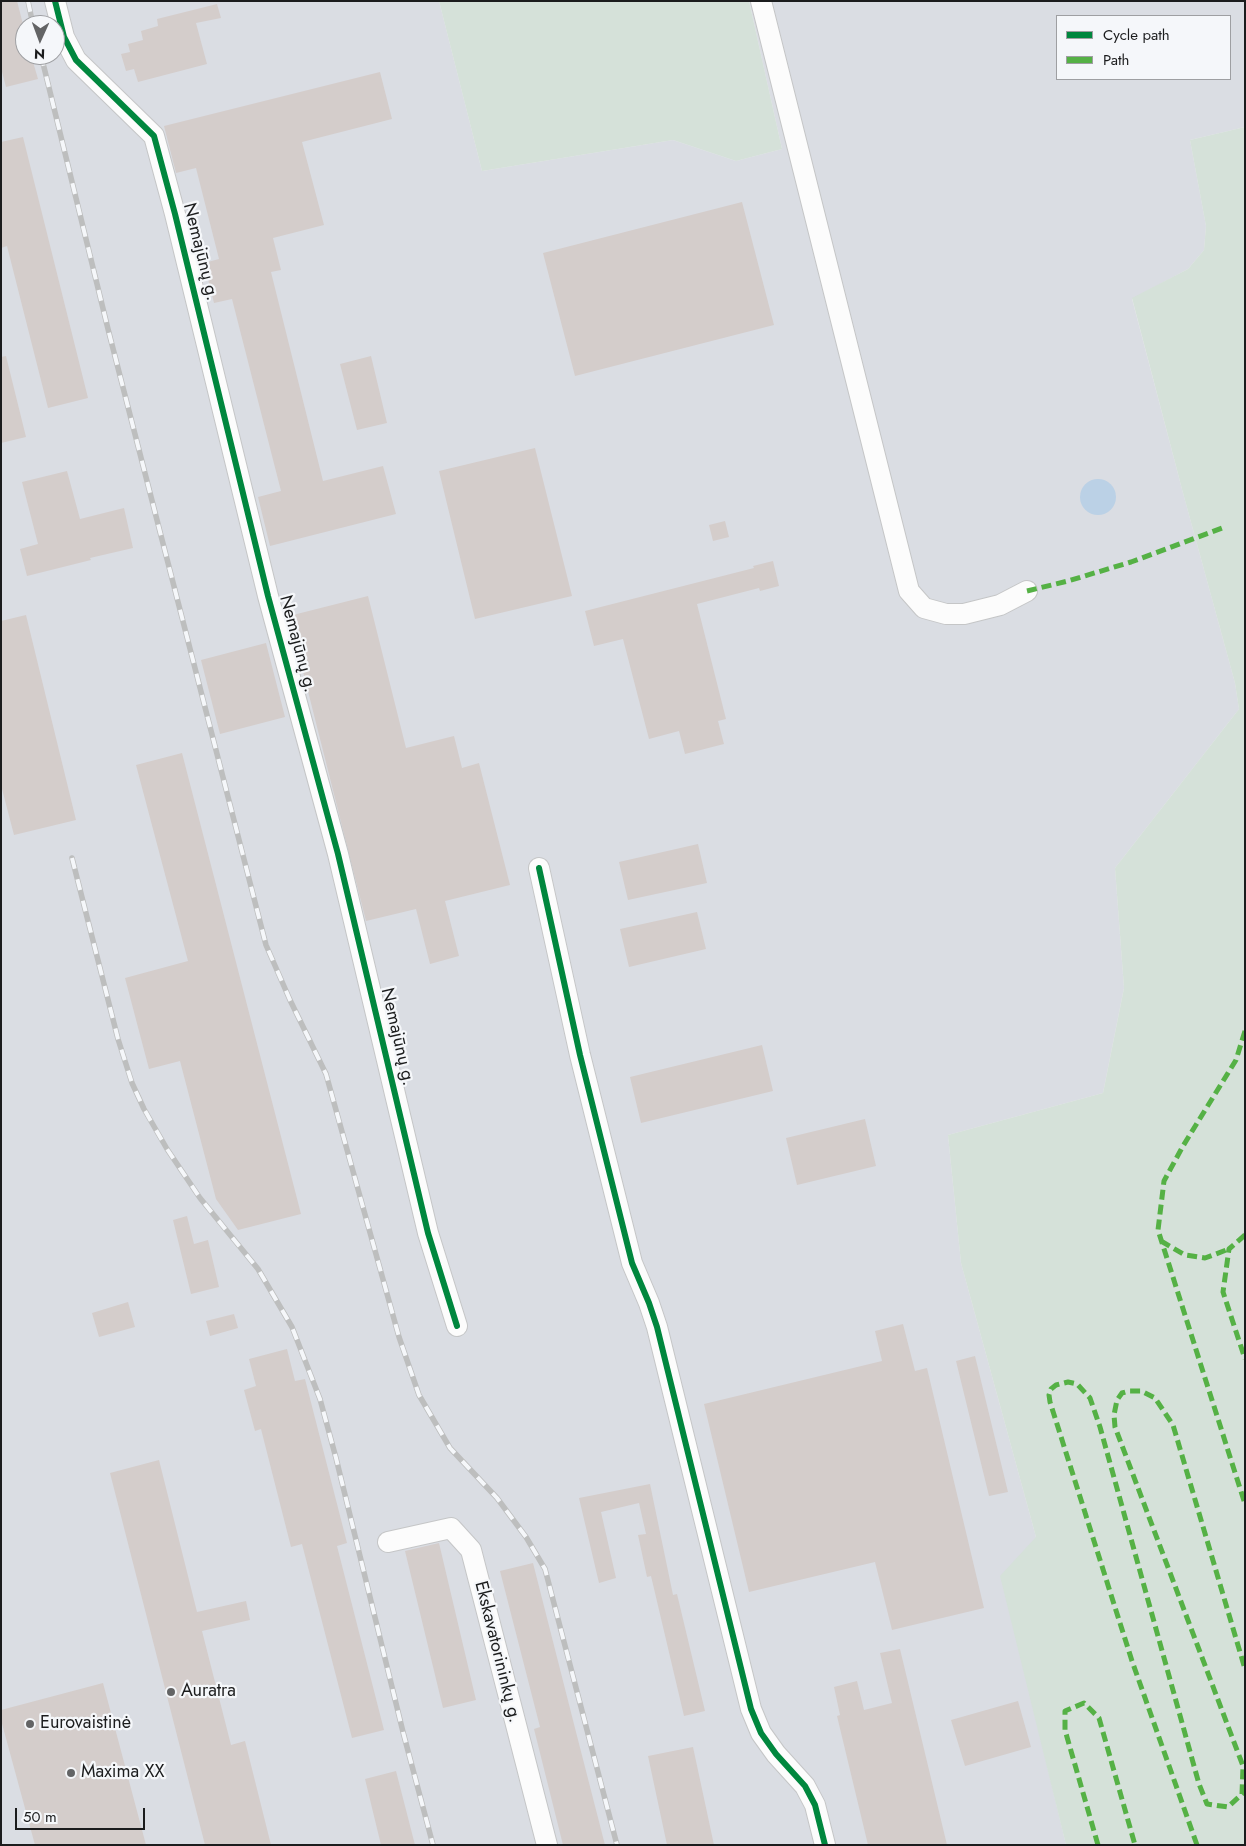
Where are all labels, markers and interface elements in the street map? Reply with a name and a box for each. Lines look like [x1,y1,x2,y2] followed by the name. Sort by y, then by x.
[15,15,65,65] north arrow
[1056,15,1231,80] legend
[1103,24,1170,46] text: Cycle path
[34,44,45,64] text: N
[1103,49,1129,71] text: Path
[177,201,223,303] street label: Nemajūnų g.
[274,593,320,695] street label: Nemajūnų g.
[375,986,419,1088] street label: Nemajūnų g.
[469,1579,525,1725] street label: Ekskavatorininkų g.
[181,1681,236,1703] place label: Auratra
[165,1686,177,1698] marker: Auratra
[40,1713,131,1735] place label: Eurovaistinė
[24,1718,36,1730] marker: Eurovaistinė
[81,1762,165,1784] place label: Maxima XX
[65,1767,77,1779] marker: Maxima XX
[18,1798,148,1830] scale bar
[23,1806,57,1828] text: 50 m

